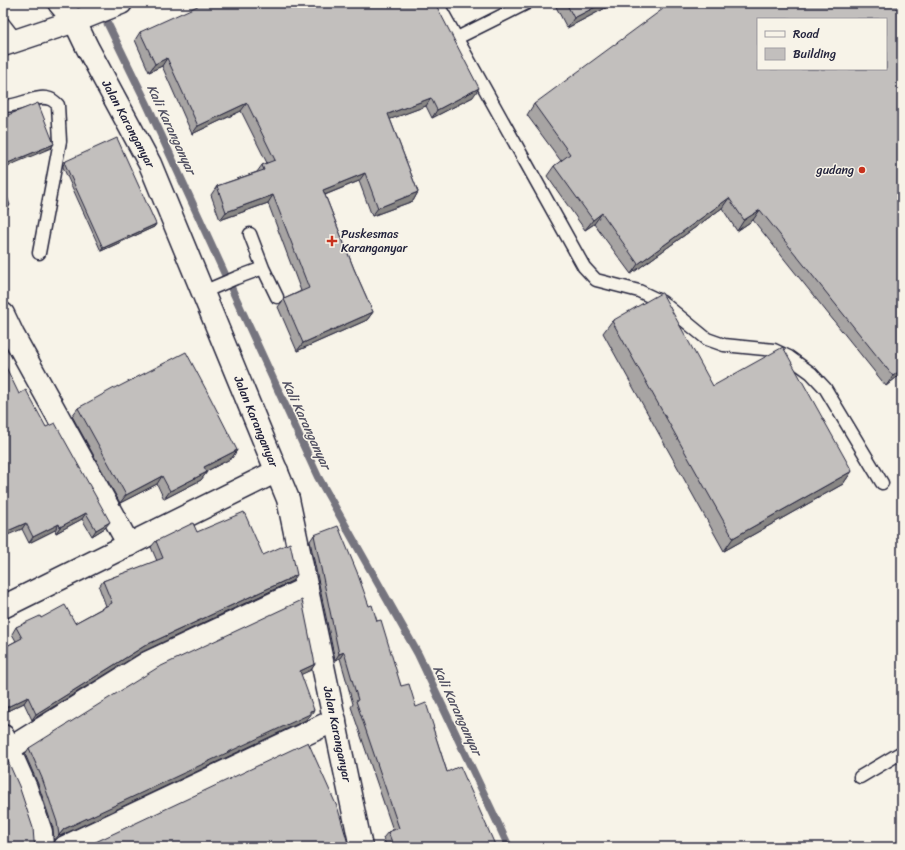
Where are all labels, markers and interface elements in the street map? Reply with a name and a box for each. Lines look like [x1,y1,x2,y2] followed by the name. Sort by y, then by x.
[757,18,887,70] legend
[793,23,820,45] text: Road
[793,43,836,65] text: Building
[95,75,162,172] street label: Jalan Karanganyar
[141,80,204,180] water label: Kali Karanganyar
[816,159,854,181] place label: gudang
[857,165,867,175] marker: gudang
[341,223,409,259] place label: Puskesmas Karanganyar
[326,235,338,247] marker: Puskesmas Karanganyar
[227,371,285,472] street label: Jalan Karanganyar
[276,375,339,475] water label: Kali Karanganyar
[427,661,490,761] water label: Kali Karanganyar
[316,683,358,785] street label: Jalan Karanganyar

